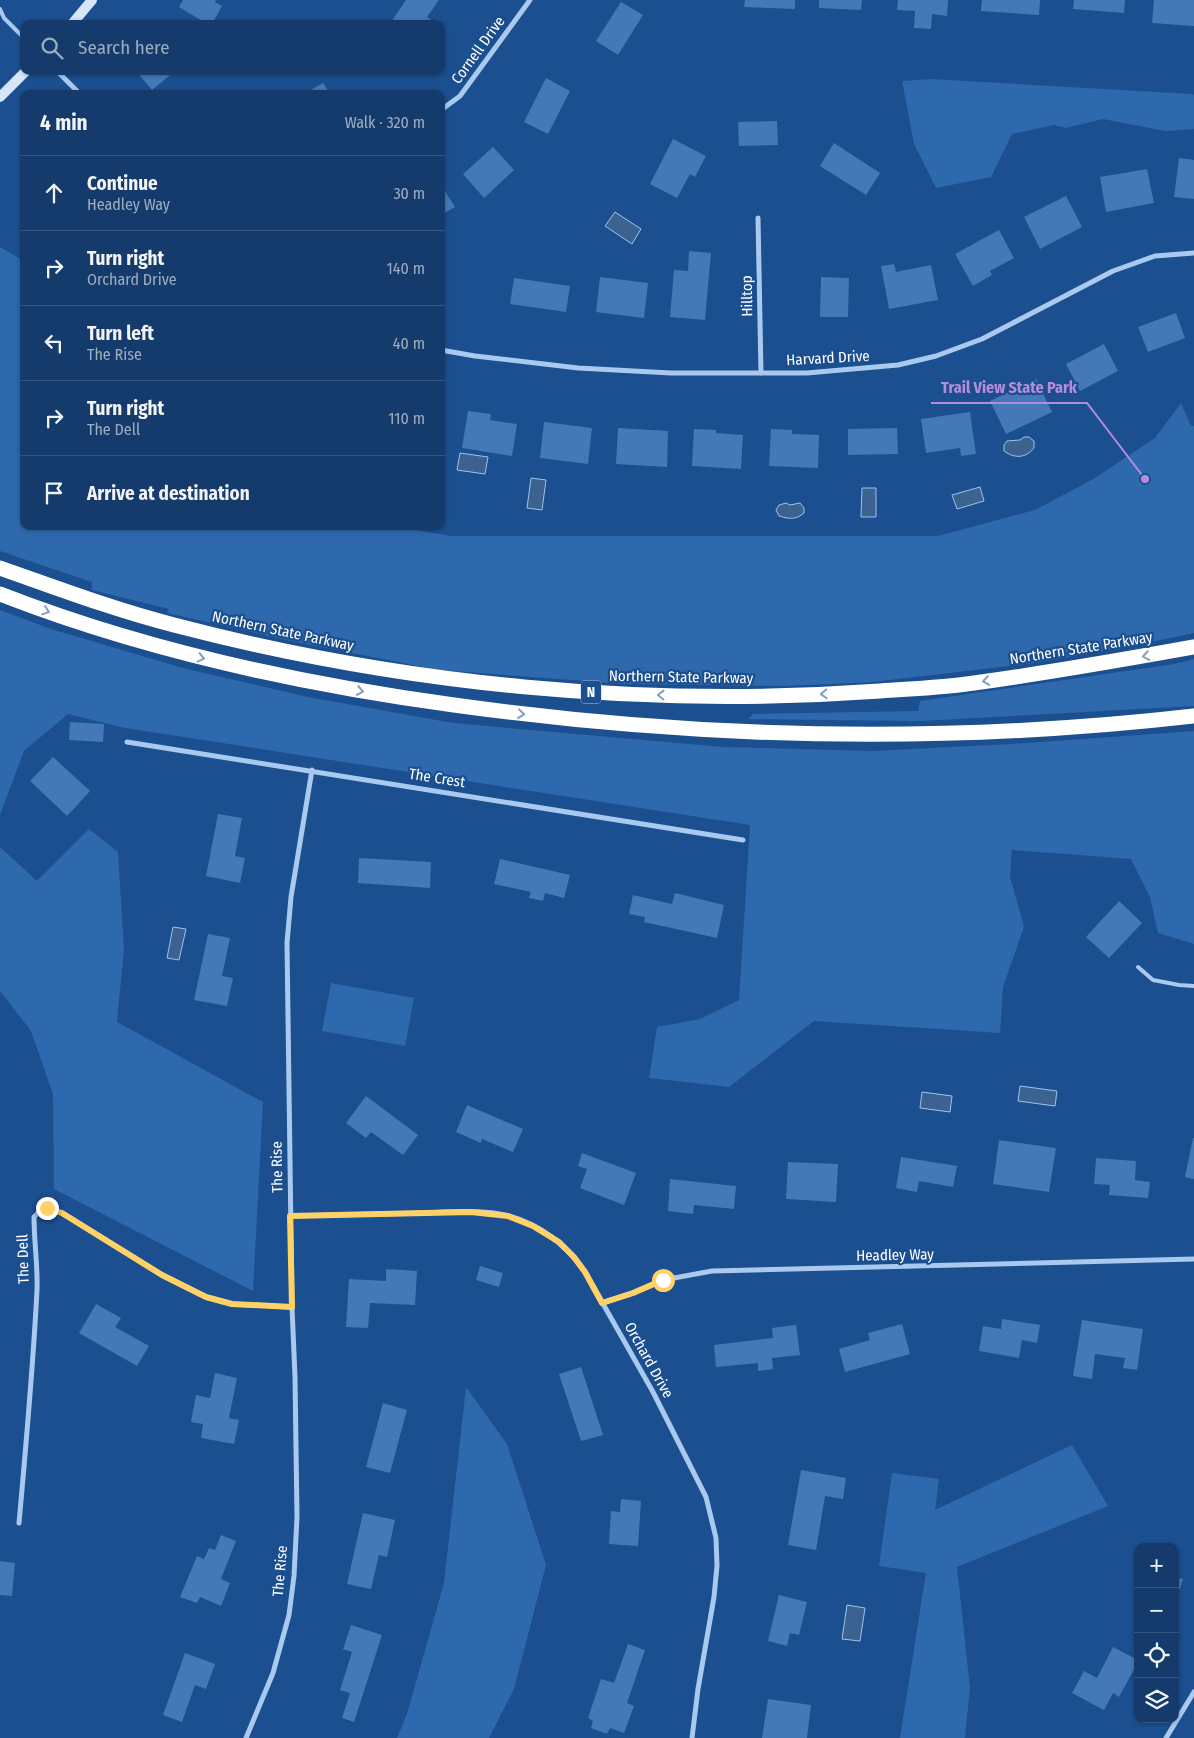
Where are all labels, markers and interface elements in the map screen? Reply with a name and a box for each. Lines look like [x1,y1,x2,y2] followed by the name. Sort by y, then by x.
[448,13,508,87] street label: Cornell Drive
[20,20,445,75] search box
[38,34,66,62] icon: search
[78,36,170,59] text: Search here
[40,110,88,136] text: 4 min
[345,113,425,132] text: Walk · 320 m
[87,172,158,195] text: Continue
[40,179,68,207] icon: ahead
[393,184,425,203] text: 30 m
[87,195,170,214] text: Headley Way
[87,247,164,270] text: Turn right
[40,254,68,282] icon: right
[387,259,425,278] text: 140 m
[87,270,177,289] text: Orchard Drive
[738,275,756,317] street label: Hilltop
[87,322,154,345] text: Turn left
[40,329,68,357] icon: left
[393,334,425,353] text: 40 m
[87,345,142,364] text: The Rise
[786,347,870,369] street label: Harvard Drive
[931,372,1087,403] callout: Trail View State Park
[941,378,1078,397] text: Trail View State Park
[87,397,164,420] text: Turn right
[40,404,68,432] icon: right
[388,409,425,428] text: 110 m
[87,420,140,439] text: The Dell
[40,479,68,507] icon: arrive
[87,482,250,505] text: Arrive at destination
[41,605,50,615] one-way arrow
[211,607,356,655] street label: Northern State Parkway
[1008,628,1154,668] street label: Northern State Parkway
[1142,650,1150,660] one-way arrow
[197,652,206,663] one-way arrow
[609,667,754,687] street label: Northern State Parkway
[981,675,989,686] one-way arrow
[581,680,601,704] road number: N
[356,686,365,696] one-way arrow
[819,689,827,700] one-way arrow
[657,690,664,700] one-way arrow
[517,708,525,719] one-way arrow
[408,765,467,791] street label: The Crest
[268,1141,286,1193] street label: The Rise
[36,1197,59,1220] route end
[13,1234,33,1284] street label: The Dell
[856,1245,934,1265] street label: Headley Way
[652,1269,675,1292] route start
[621,1319,677,1401] street label: Orchard Drive
[1134,1543,1179,1723] map controls
[1134,1543,1179,1588] button: +
[269,1545,291,1597] street label: The Rise
[1134,1588,1179,1633] button: −
[1134,1633,1179,1678] button: locate
[1134,1678,1179,1723] button: layers

